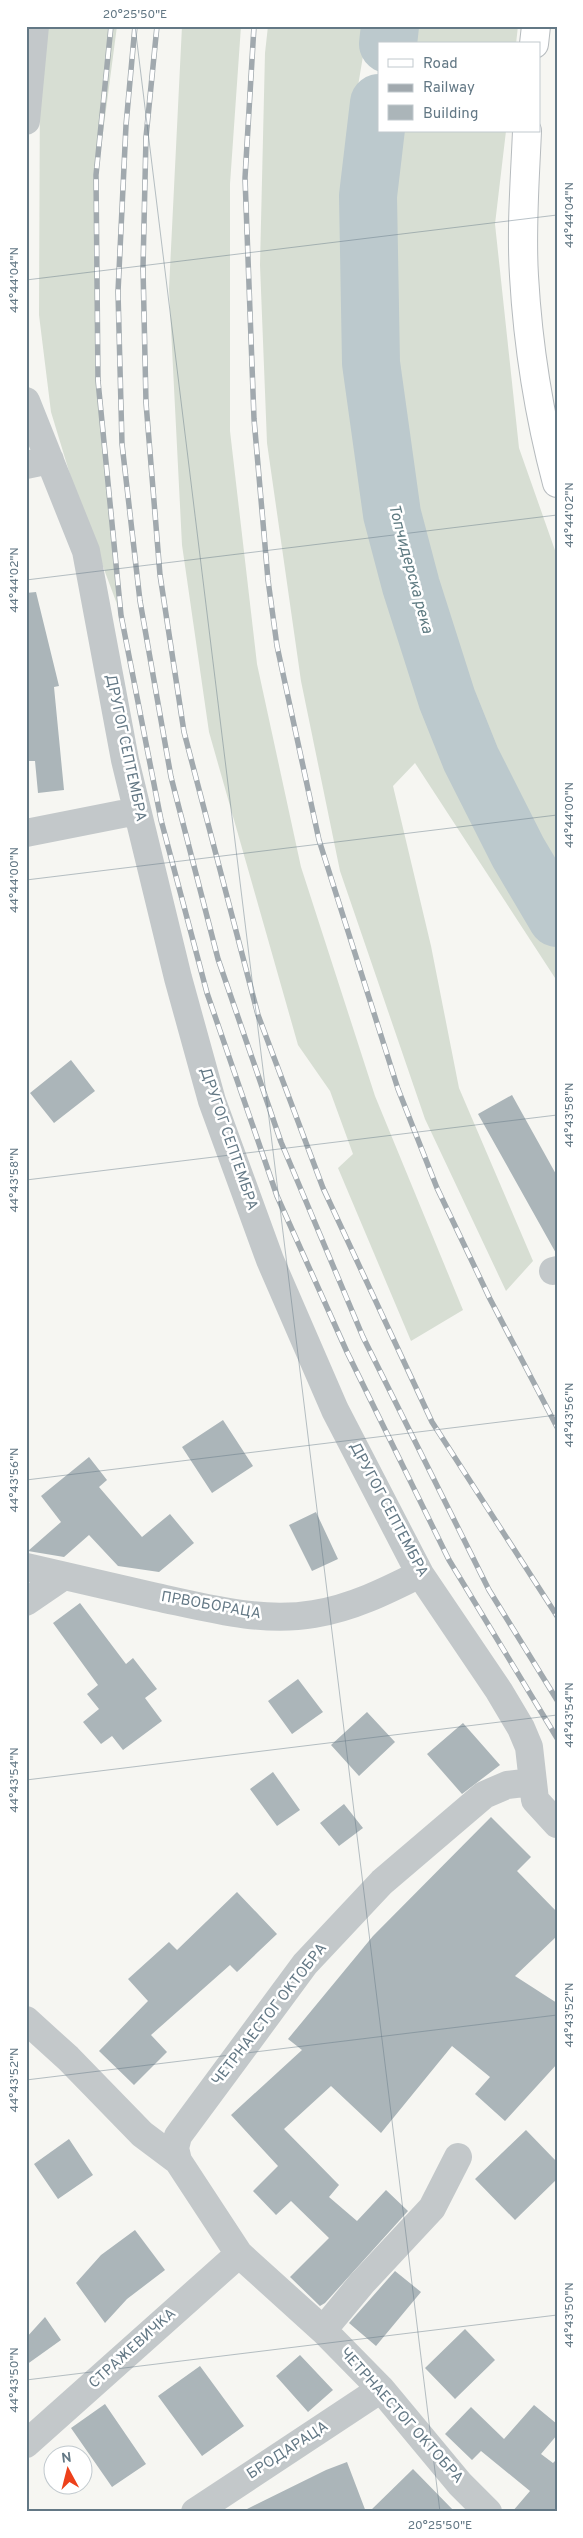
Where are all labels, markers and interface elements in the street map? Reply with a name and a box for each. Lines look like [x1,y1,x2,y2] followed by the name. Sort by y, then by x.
[103,7,167,23] text: 20°25'50"E
[378,42,540,132] legend
[423,55,458,74] text: Road
[423,79,475,98] text: Railway
[423,105,478,124] text: Building
[562,182,578,248] text: 44°44'04"N
[7,247,23,313] text: 44°44'04"N
[562,482,578,548] text: 44°44'02"N
[383,502,437,637] water label: Топчидерска река
[7,547,23,613] text: 44°44'02"N
[100,673,150,823] street label: ДРУГОГ СЕПТЕМБРА
[562,782,578,848] text: 44°44'00"N
[7,847,23,913] text: 44°44'00"N
[195,1065,261,1213] street label: ДРУГОГ СЕПТЕМБРА
[562,1082,578,1148] text: 44°43'58"N
[7,1147,23,1213] text: 44°43'58"N
[562,1382,578,1448] text: 44°43'56"N
[344,1439,432,1581] street label: ДРУГОГ СЕПТЕМБРА
[7,1447,23,1513] text: 44°43'56"N
[159,1588,263,1624] street label: ПРВОБОРАЦА
[562,1682,578,1748] text: 44°43'54"N
[7,1747,23,1813] text: 44°43'54"N
[208,1940,332,2090] street label: ЧЕТРНАЕСТОГ ОКТОБРА
[562,1982,578,2048] text: 44°43'52"N
[7,2047,23,2113] text: 44°43'52"N
[562,2282,578,2348] text: 44°43'50"N
[85,2305,181,2393] street label: СТРАЖЕВИЧКА
[335,2344,467,2488] street label: ЧЕТРНАЕСТОГ ОКТОБРА
[7,2347,23,2413] text: 44°43'50"N
[244,2418,332,2484] street label: БРОДАРАЦА
[42,2446,92,2496] north arrow
[61,2450,73,2468] text: N
[408,2518,472,2534] text: 20°25'50"E

